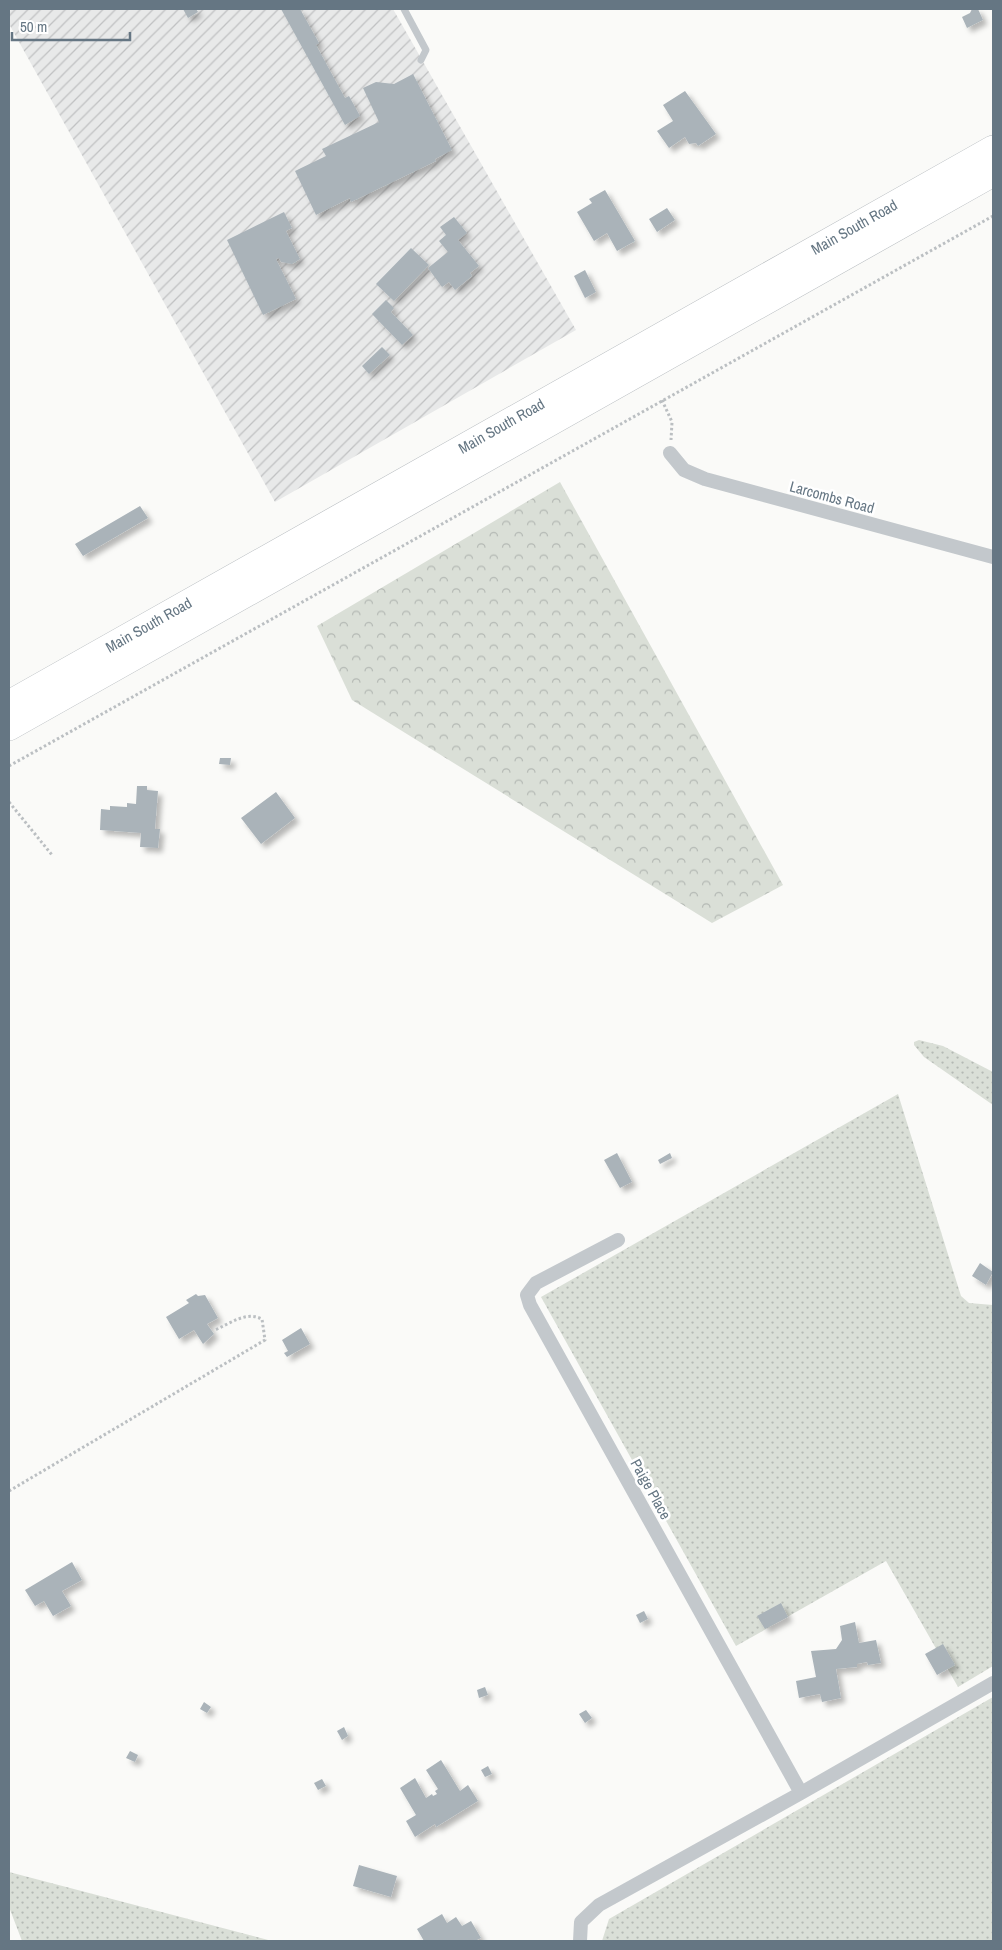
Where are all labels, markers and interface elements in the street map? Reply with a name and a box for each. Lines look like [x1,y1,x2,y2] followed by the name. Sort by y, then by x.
[12,10,130,42] scale bar
[20,16,47,37] text: 50 m
[807,194,901,259] street label: Main South Road
[454,393,548,458] street label: Main South Road
[787,476,877,518] street label: Larcombs Road
[101,592,195,657] street label: Main South Road
[626,1455,676,1523] street label: Paige Place

